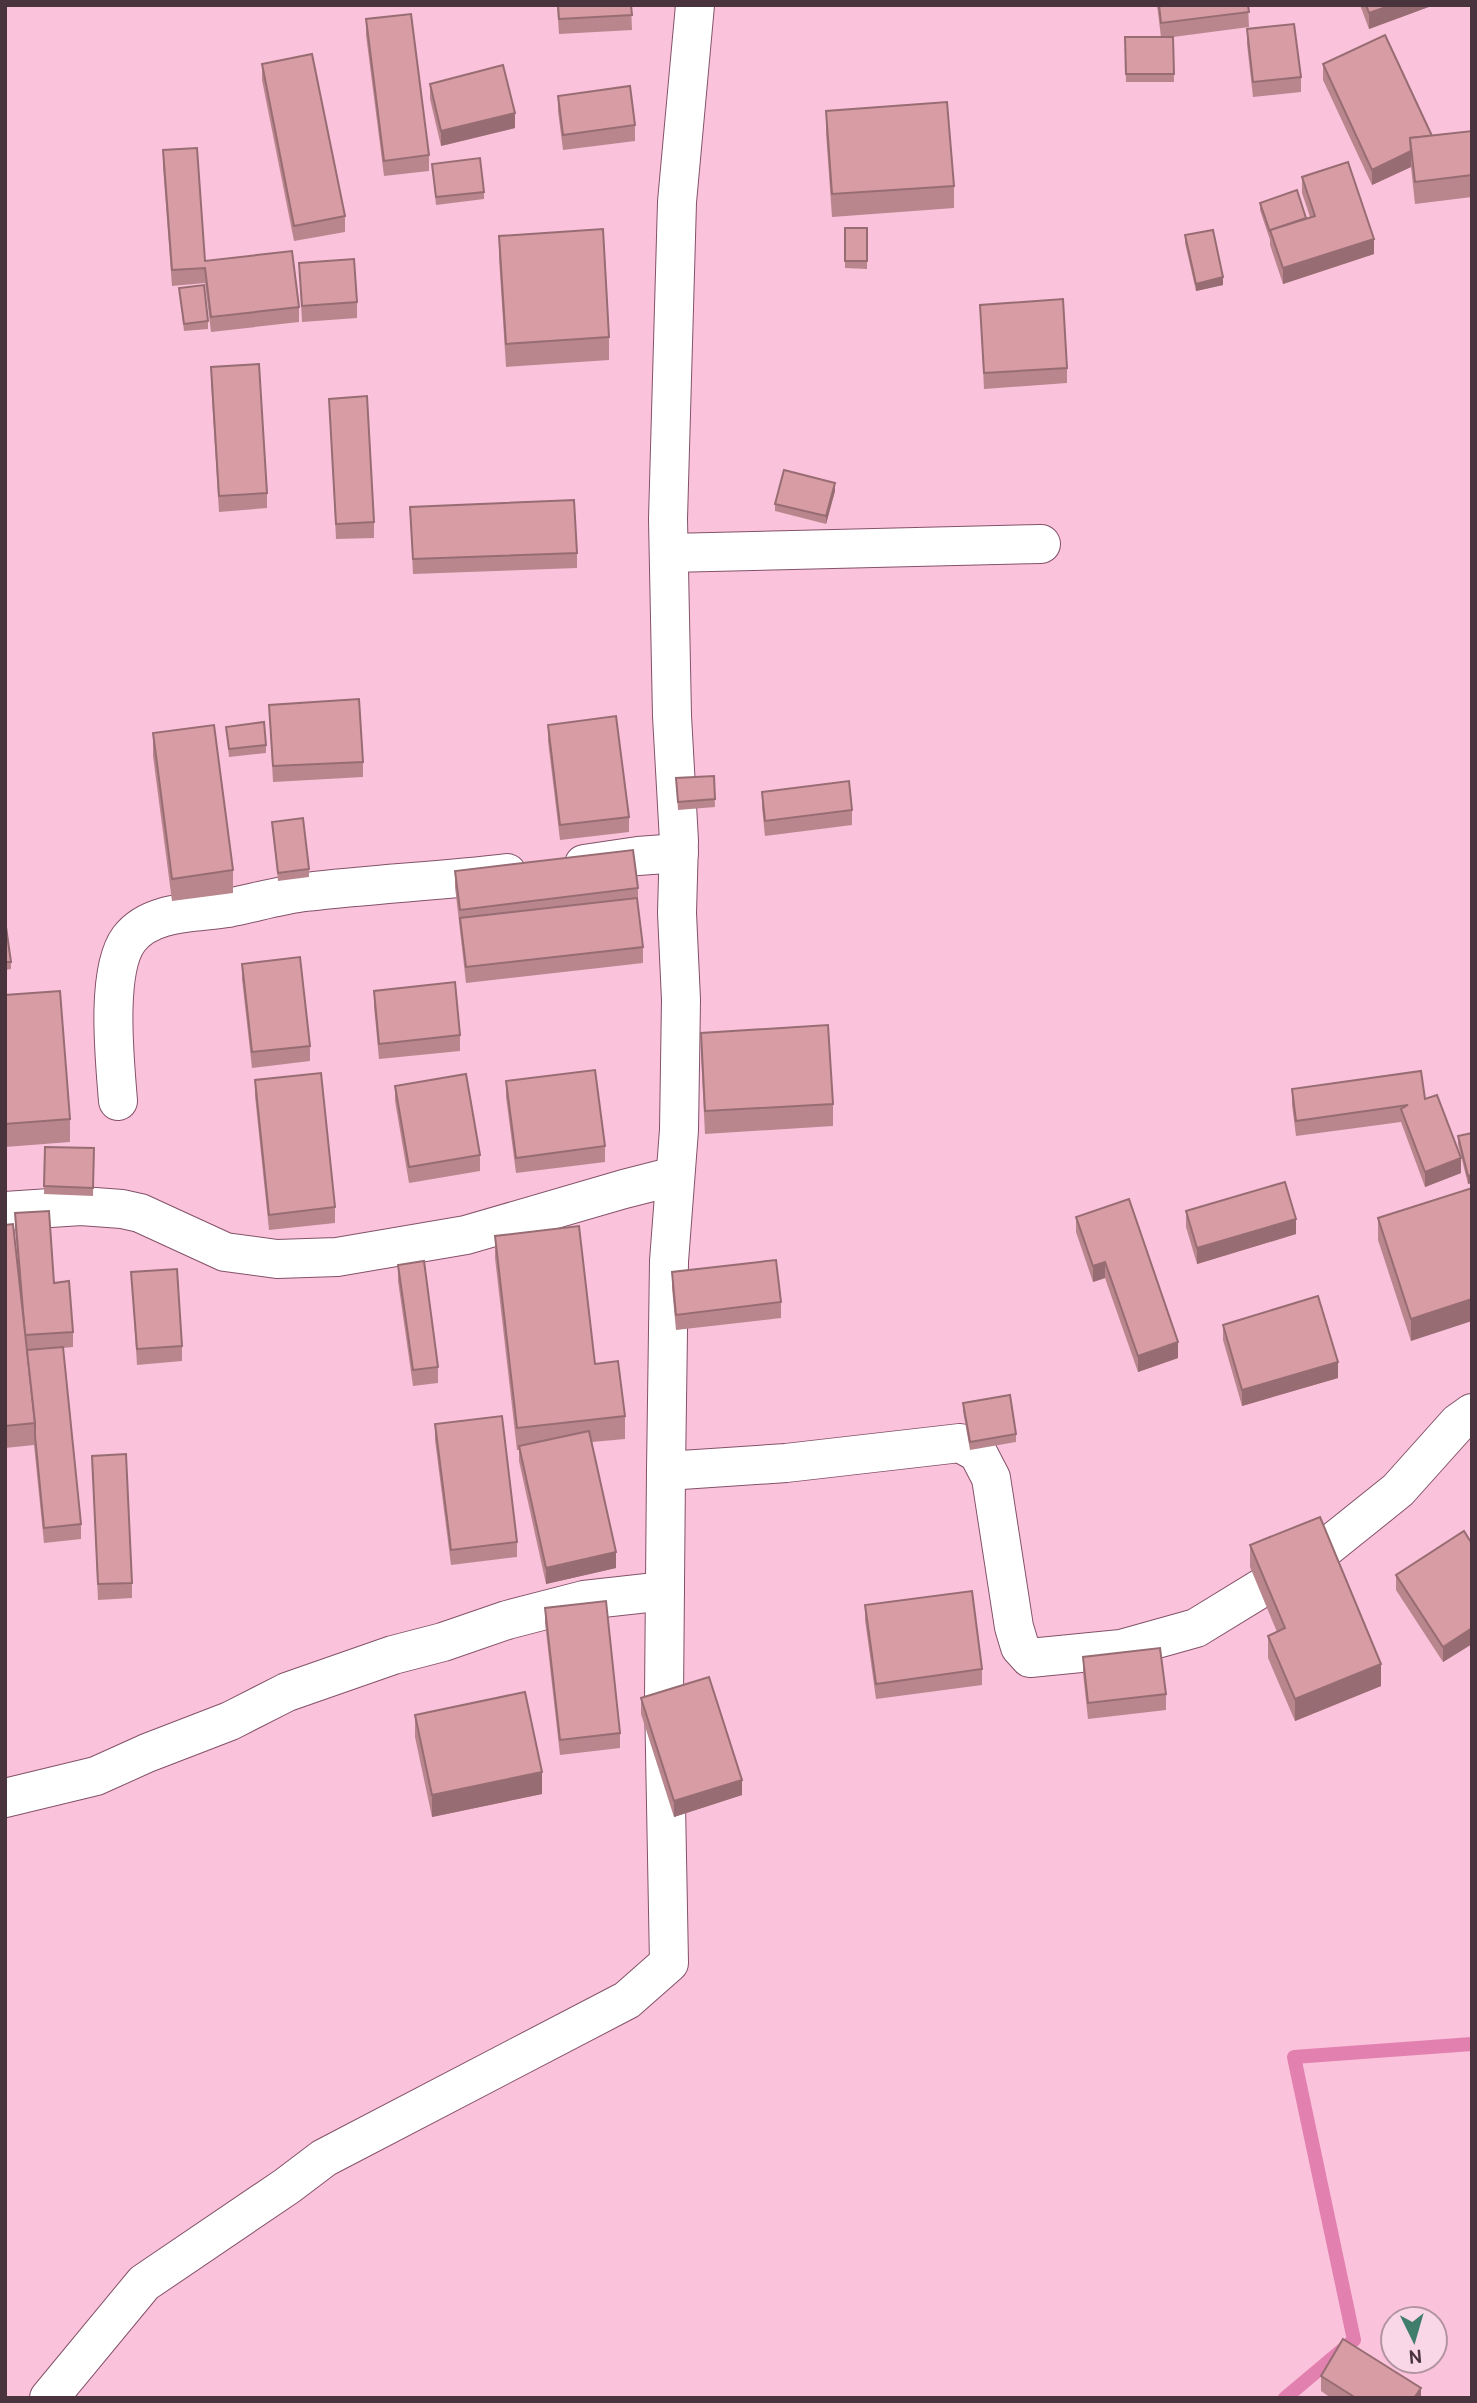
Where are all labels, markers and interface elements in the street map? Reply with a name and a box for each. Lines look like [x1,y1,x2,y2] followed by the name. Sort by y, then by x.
[1379,2305,1449,2375] north arrow
[1408,2344,1423,2368] text: N

